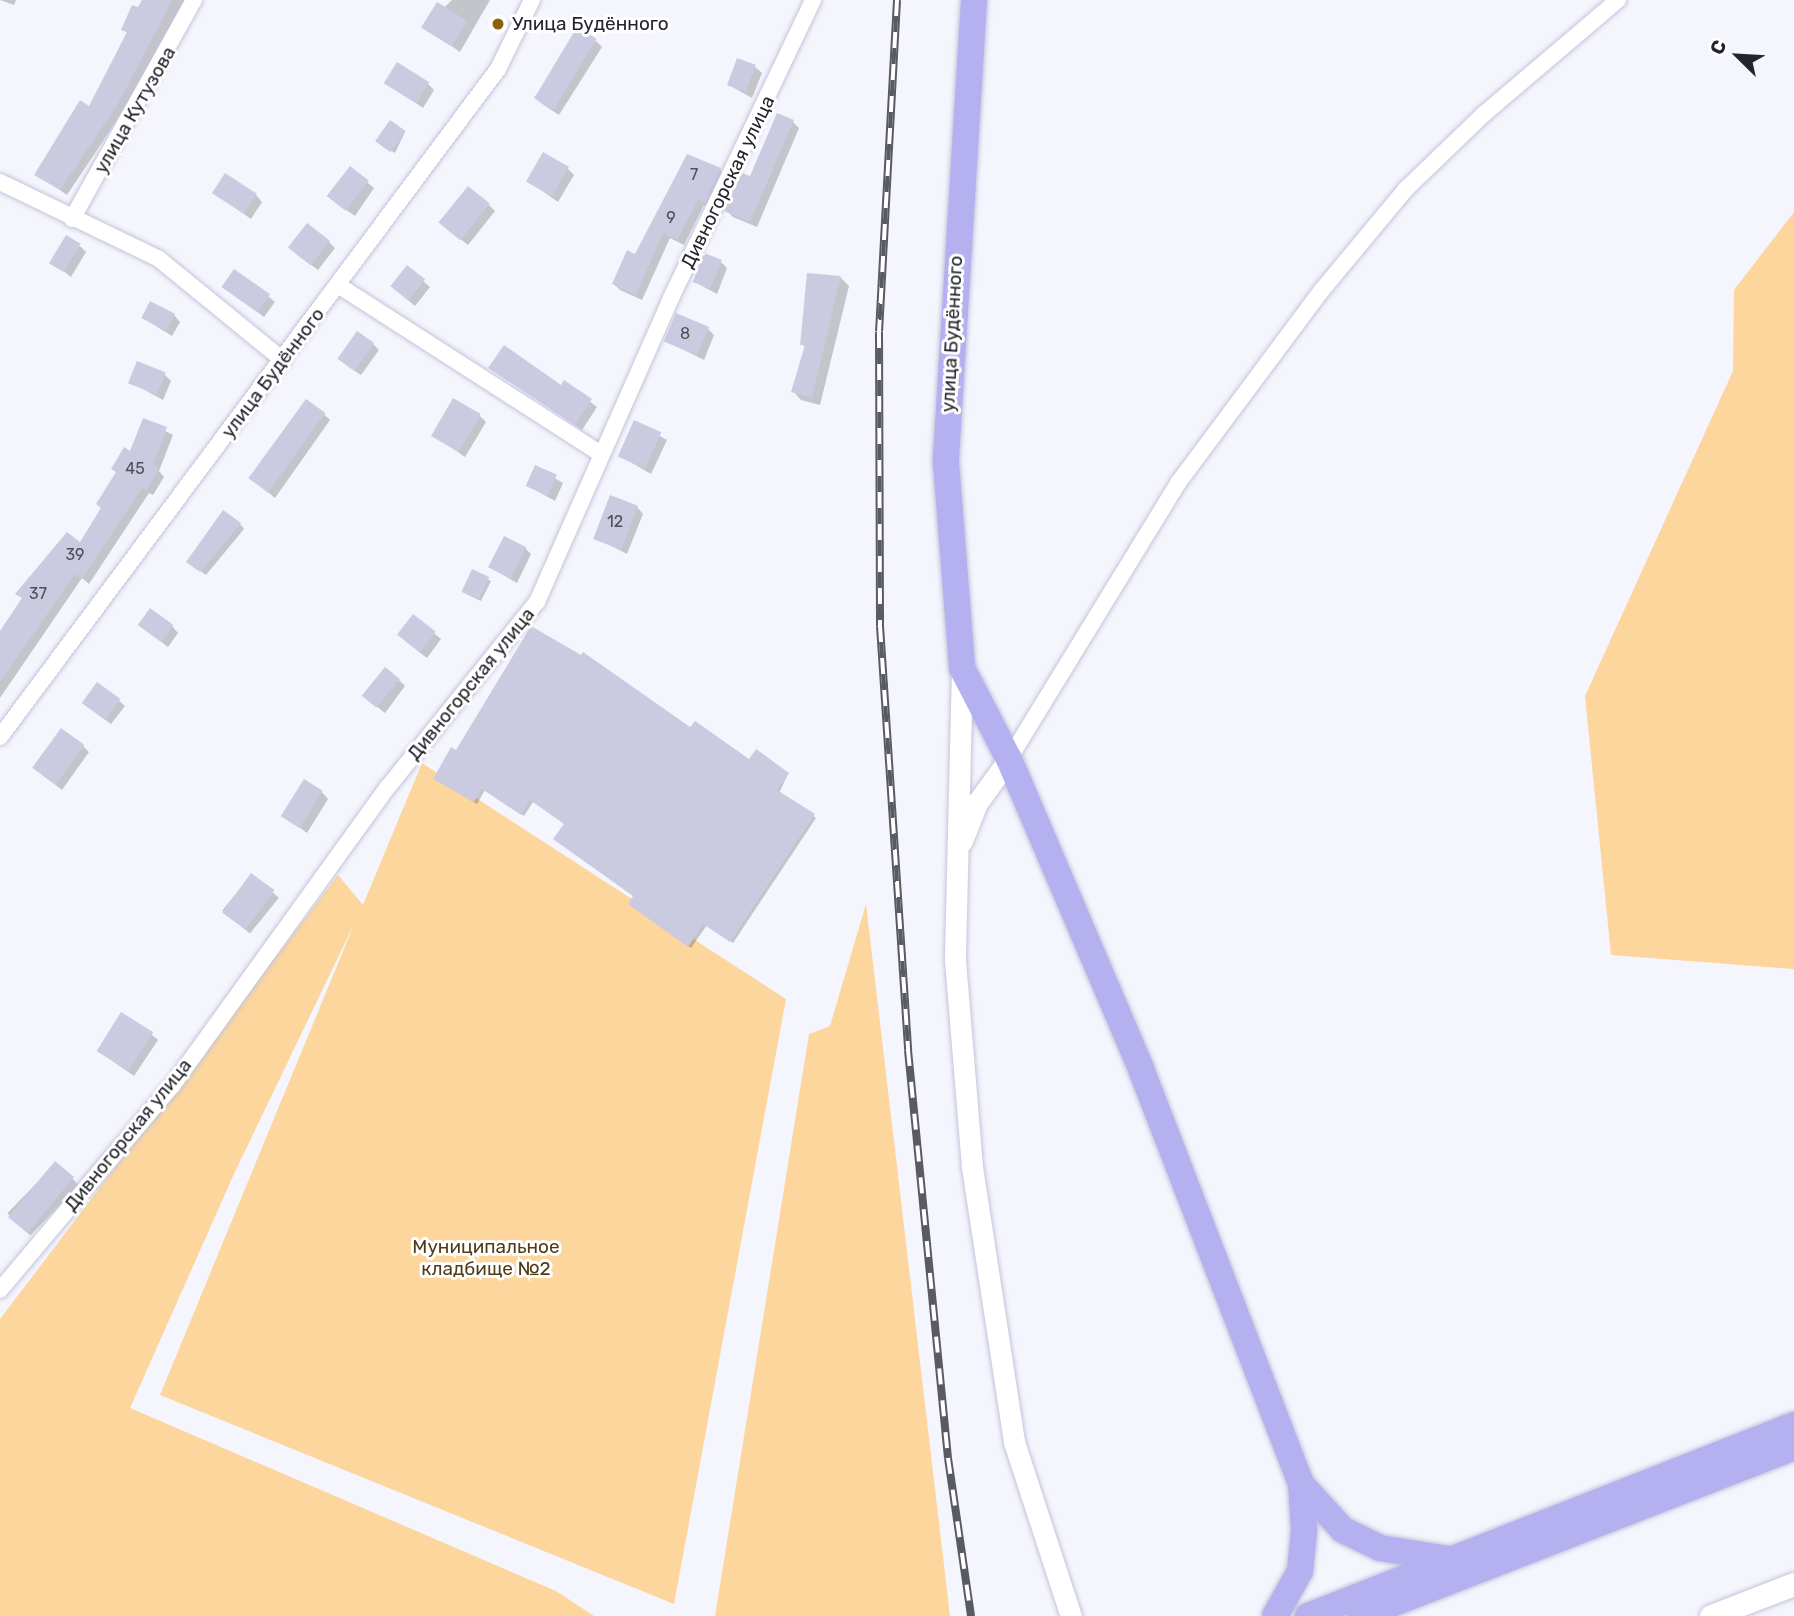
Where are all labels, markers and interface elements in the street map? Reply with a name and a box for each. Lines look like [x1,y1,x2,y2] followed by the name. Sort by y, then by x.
[512,13,669,35] place label: Улица Будённого
[490,16,506,32] marker: Улица Будённого
[1703,21,1773,91] north arrow
[1705,36,1732,58] text: С
[89,42,181,178] street label: улица Кутузова
[676,92,780,272] street label: Дивногорская улица
[690,165,698,185] house number: 7
[666,208,676,228] house number: 9
[937,255,967,413] street label: улица Будённого
[217,304,329,442] street label: улица Будённого
[680,324,690,344] house number: 8
[125,459,145,479] house number: 45
[607,512,623,532] house number: 12
[65,545,85,565] house number: 39
[29,584,47,604] house number: 37
[403,603,539,765] street label: Дивногорская улица
[60,1054,196,1216] street label: Дивногорская улица
[412,1236,560,1280] park label: Муниципальное кладбище №2

